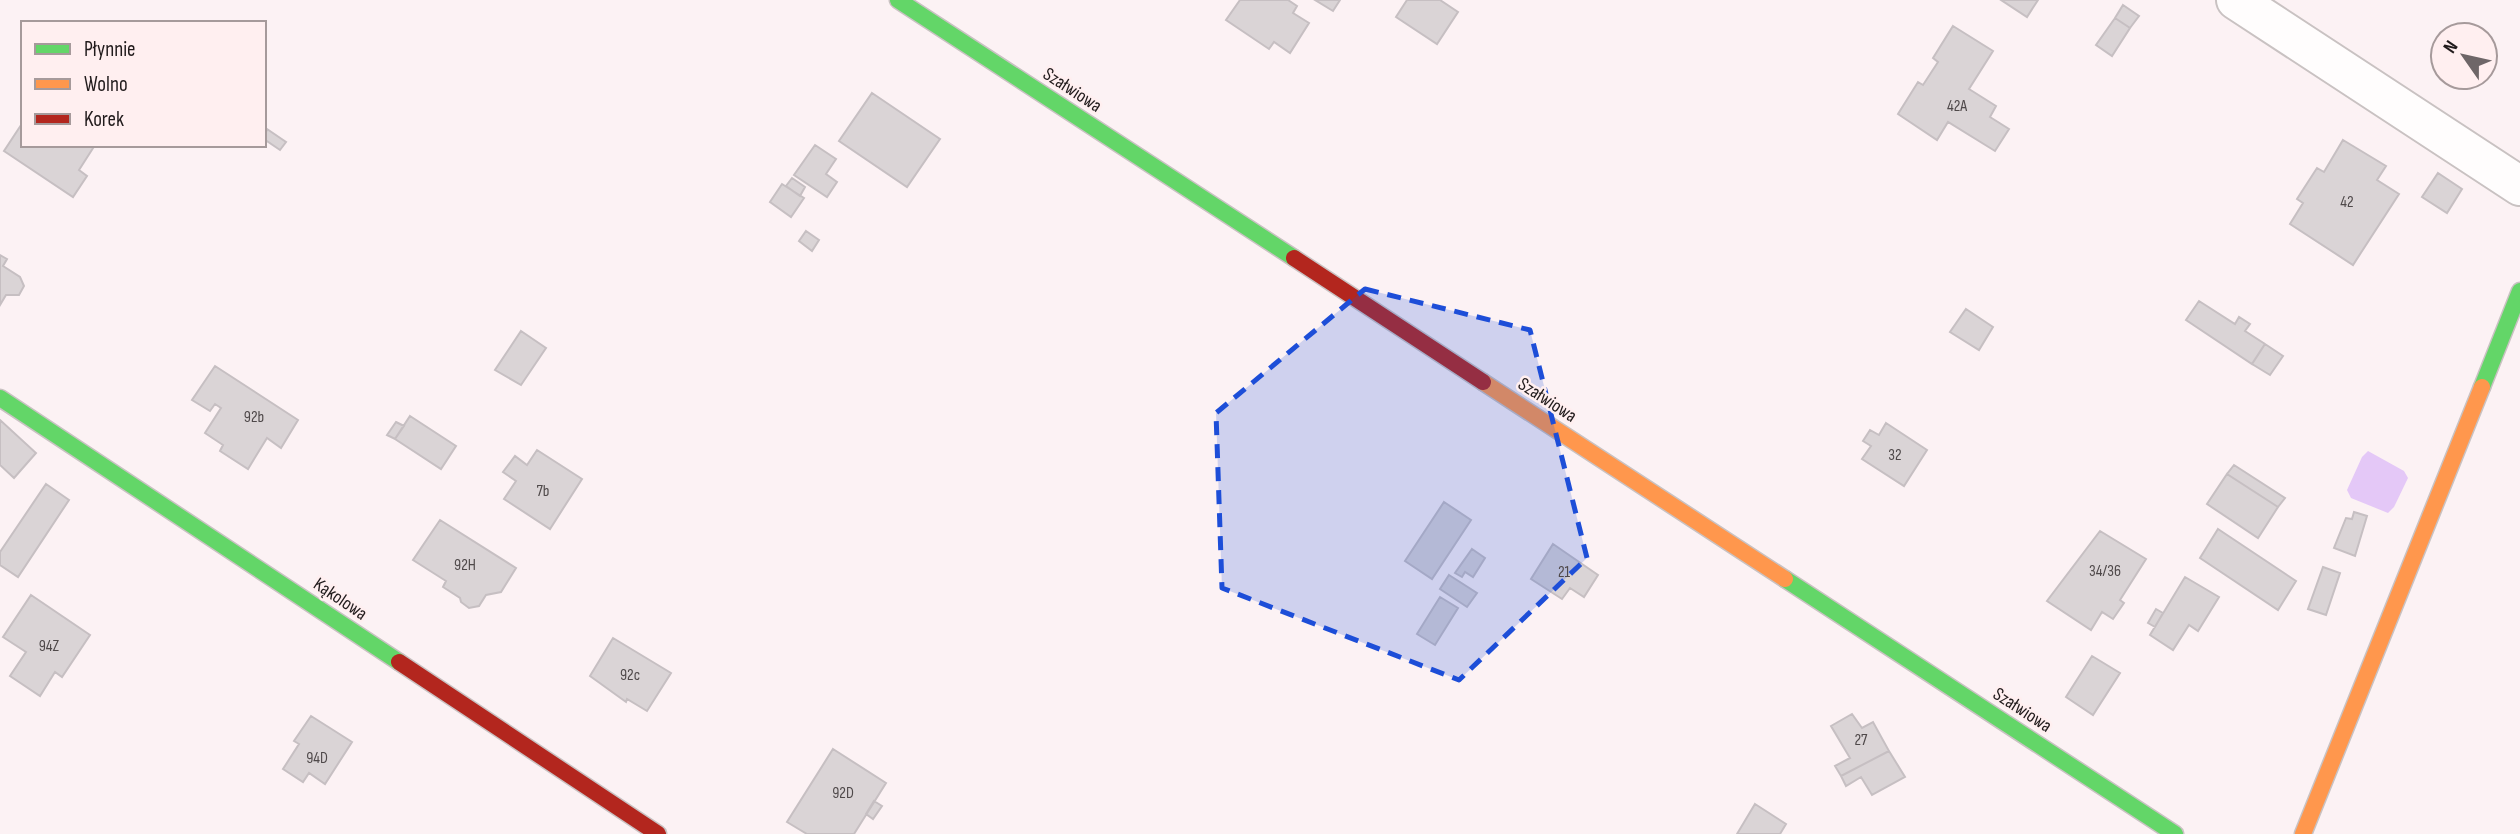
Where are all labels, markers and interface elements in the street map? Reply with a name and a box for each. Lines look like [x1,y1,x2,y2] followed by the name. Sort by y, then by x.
[21,21,266,147] legend
[2429,21,2499,91] north arrow
[84,37,136,62] text: Płynnie
[2439,37,2464,58] text: N
[1038,63,1106,118] street label: Szałwiowa
[84,72,128,97] text: Wolno
[1947,97,1967,116] house number: 42A
[84,107,124,132] text: Korek
[2340,193,2354,212] house number: 42
[1513,373,1581,428] street label: Szałwiowa
[244,408,264,427] house number: 92b
[1888,446,1902,465] house number: 32
[536,482,550,501] house number: 7b
[454,556,476,575] house number: 92H
[2089,562,2121,581] house number: 34/36
[1558,563,1571,582] house number: 21
[309,573,371,625] street label: Kąkolowa
[39,637,60,656] house number: 94Z
[620,666,640,685] house number: 92c
[1988,683,2056,738] street label: Szałwiowa
[1854,731,1868,750] house number: 27
[306,749,328,768] house number: 94D
[832,784,854,803] house number: 92D

